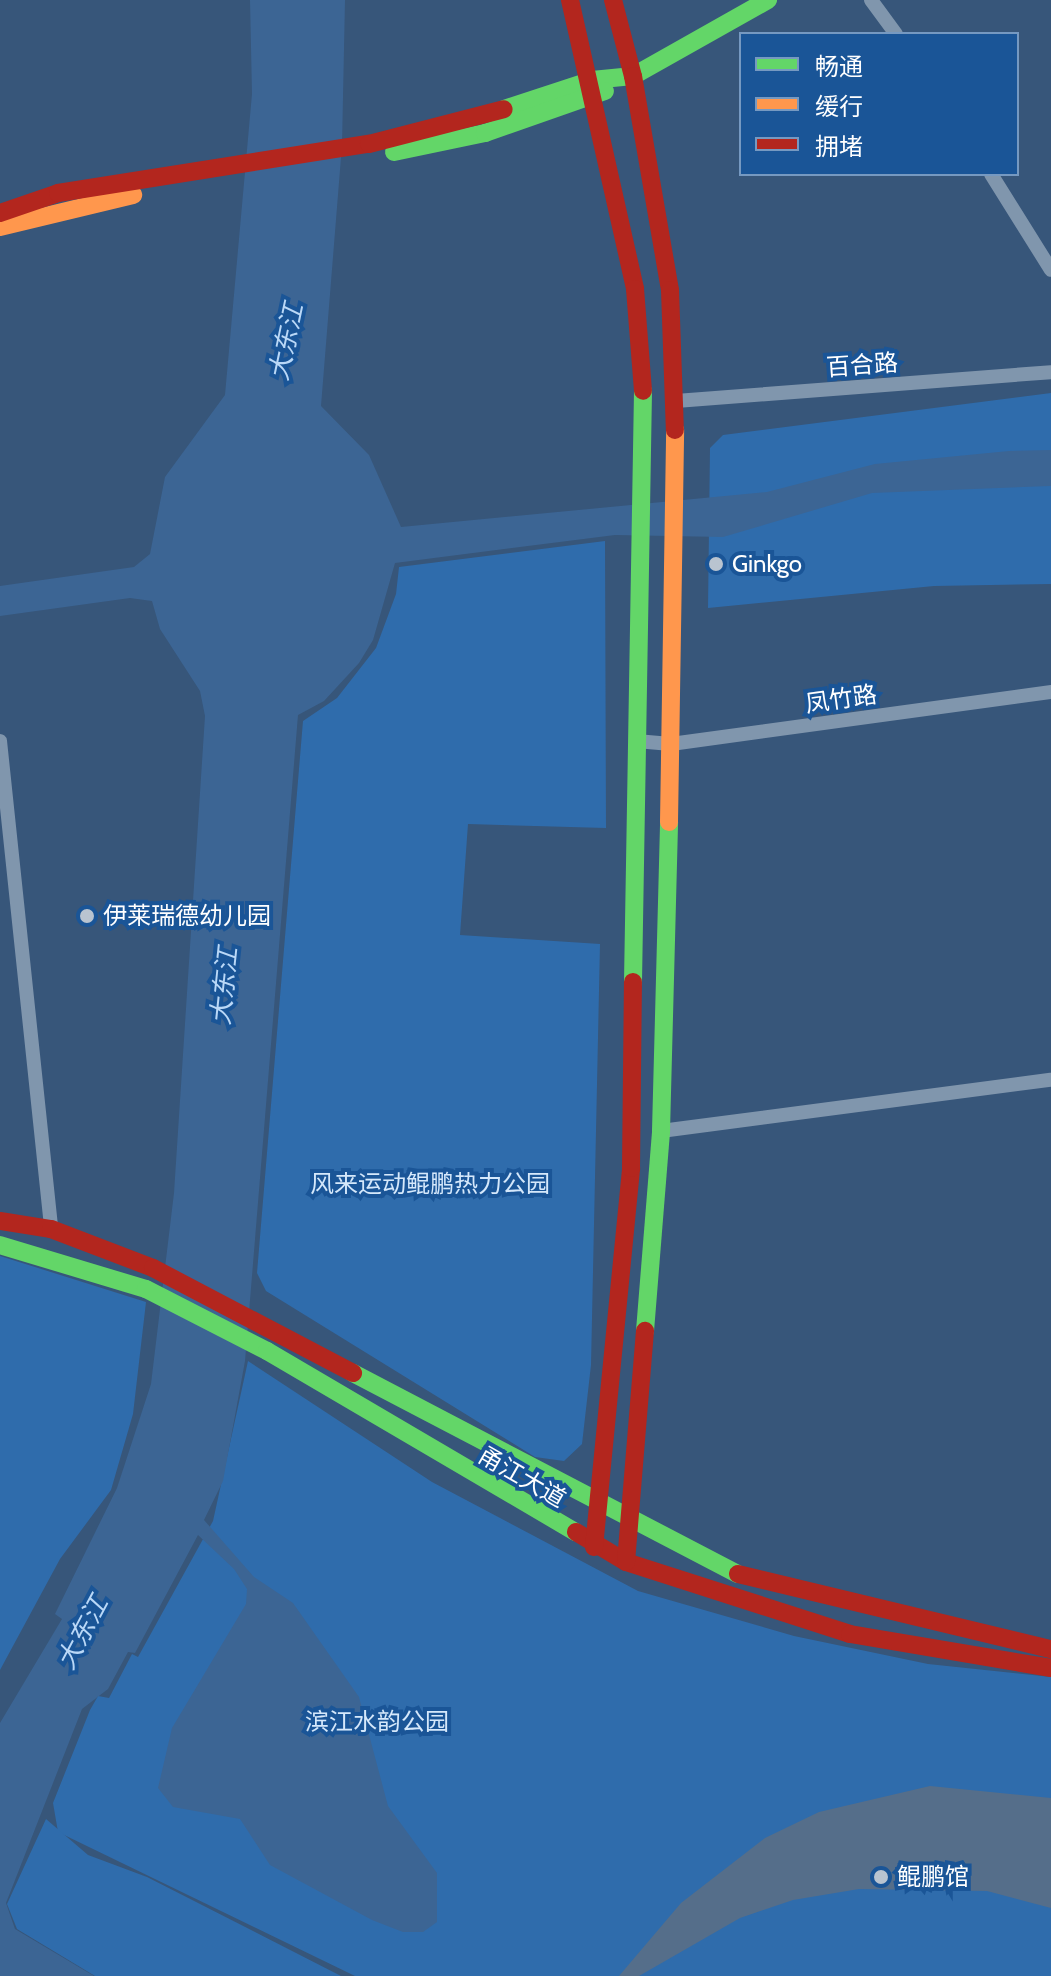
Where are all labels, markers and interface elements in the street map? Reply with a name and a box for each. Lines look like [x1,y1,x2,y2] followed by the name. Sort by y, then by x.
[739,32,1019,176] legend
[815,52,863,81] text: 畅通
[815,92,863,121] text: 缓行
[815,132,863,161] text: 拥堵
[264,301,310,383] water label: 大东江
[825,348,899,382] street label: 百合路
[732,550,802,578] place label: Ginkgo
[707,555,725,573] marker: Ginkgo
[803,680,879,718] street label: 凤竹路
[103,902,271,930] place label: 伊莱瑞德幼儿园
[78,907,96,925] marker: 伊莱瑞德幼儿园
[205,946,245,1026] water label: 大东江
[310,1170,550,1198] park label: 风来运动鲲鹏热力公园
[473,1441,571,1513] street label: 甬江大道
[51,1591,115,1675] water label: 大东江
[305,1708,449,1736] park label: 滨江水韵公园
[897,1863,969,1891] place label: 鲲鹏馆
[872,1868,890,1886] marker: 鲲鹏馆

